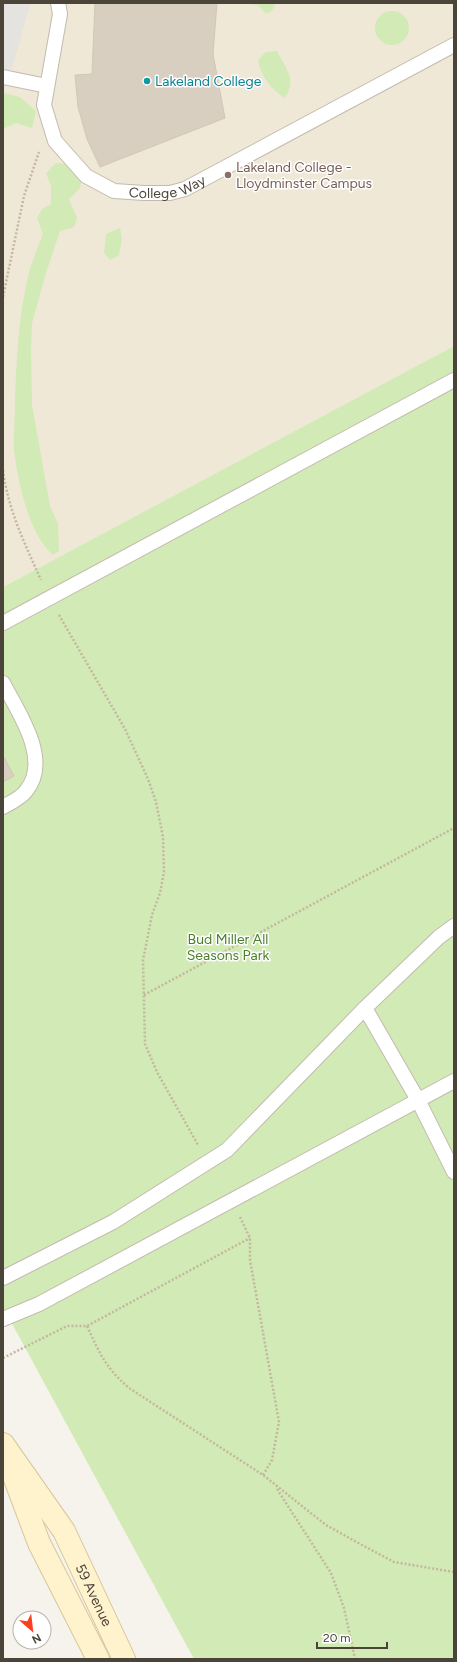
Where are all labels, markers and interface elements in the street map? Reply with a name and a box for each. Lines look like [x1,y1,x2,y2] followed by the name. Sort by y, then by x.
[155,73,262,90] place label: Lakeland College
[142,76,152,86] marker: Lakeland College
[236,159,372,192] place label: Lakeland College - Lloydminster Campus
[223,170,233,180] marker: Lakeland College - Lloydminster Campus
[128,171,209,202] street label: College Way
[187,931,269,964] park label: Bud Miller All Seasons Park
[72,1561,116,1629] street label: 59 Avenue
[12,1610,52,1650] north arrow
[317,1624,387,1650] scale bar
[30,1631,43,1646] text: N
[323,1631,351,1645] text: 20 m

